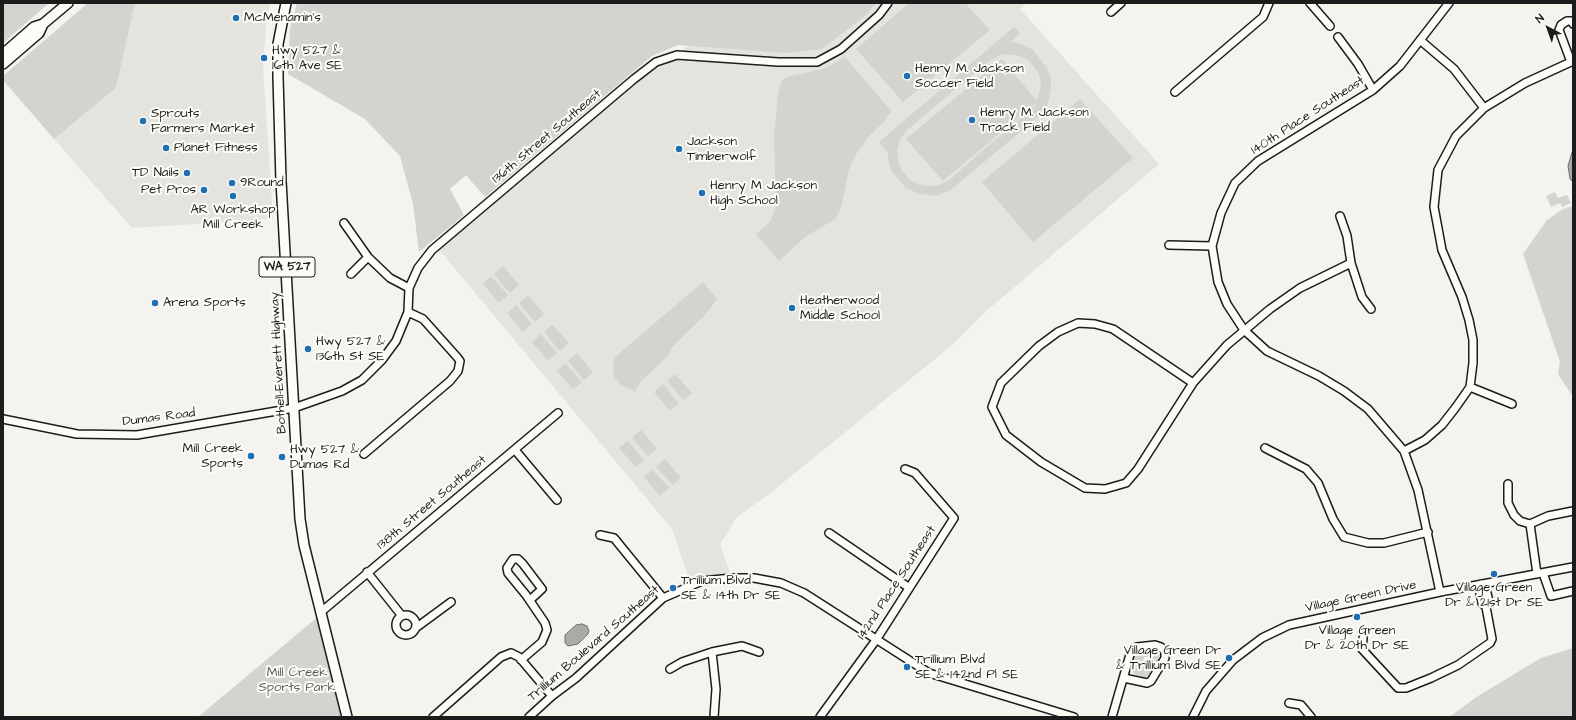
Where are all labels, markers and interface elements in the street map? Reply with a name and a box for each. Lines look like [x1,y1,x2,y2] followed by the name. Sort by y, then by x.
[1528,8,1568,48] north arrow
[244,10,321,26] place label: McMenamin's
[1532,11,1547,26] text: N
[231,13,241,23] marker: McMenamin's
[272,43,342,74] place label: Hwy 527 & 16th Ave SE
[259,53,269,63] marker: Hwy 527 & 16th Ave SE
[915,61,1024,92] place label: Henry M. Jackson Soccer Field
[902,71,912,81] marker: Henry M. Jackson Soccer Field
[1248,73,1368,159] street label: 140th Place Southeast
[489,87,605,187] street label: 136th Street Southeast
[980,105,1089,136] place label: Henry M. Jackson Track Field
[151,106,255,137] place label: Sprouts Farmers Market
[967,115,977,125] marker: Henry M. Jackson Track Field
[138,116,148,126] marker: Sprouts Farmers Market
[687,134,756,165] place label: Jackson Timberwolf
[174,140,258,156] place label: Planet Fitness
[161,143,171,153] marker: Planet Fitness
[674,144,684,154] marker: Jackson Timberwolf
[132,165,179,181] place label: TD Nails
[182,168,192,178] marker: TD Nails
[240,175,284,191] place label: 9Round
[227,178,237,188] marker: 9Round
[710,178,817,209] place label: Henry M Jackson High School
[141,182,196,198] place label: Pet Pros
[199,185,209,195] marker: Pet Pros
[697,188,707,198] marker: Henry M Jackson High School
[228,191,238,201] marker: AR Workshop Mill Creek
[190,202,276,233] place label: AR Workshop Mill Creek
[259,257,315,277] road number: WA 527
[267,292,291,434] street label: Bothell-Everett Highway
[800,293,880,324] place label: Heatherwood Middle School
[163,295,246,311] place label: Arena Sports
[150,298,160,308] marker: Arena Sports
[787,303,797,313] marker: Heatherwood Middle School
[316,334,385,365] place label: Hwy 527 & 136th St SE
[303,344,313,354] marker: Hwy 527 & 136th St SE
[122,406,196,430] street label: Dumas Road
[183,441,243,472] place label: Mill Creek Sports
[290,442,359,473] place label: Hwy 527 & Dumas Rd
[246,451,256,461] marker: Mill Creek Sports
[277,452,287,462] marker: Hwy 527 & Dumas Rd
[374,453,490,553] street label: 138th Street Southeast
[854,523,940,643] street label: 142nd Place Southeast
[1489,569,1499,579] marker: Village Green Dr & 21st Dr SE
[681,573,780,604] place label: Trillium Blvd SE & 14th Dr SE
[1304,578,1418,616] street label: Village Green Drive
[1445,580,1543,611] place label: Village Green Dr & 21st Dr SE
[525,583,663,705] street label: Trillium Boulevard Southeast
[668,583,678,593] marker: Trillium Blvd SE & 14th Dr SE
[1352,612,1362,622] marker: Village Green Dr & 20th Dr SE
[1305,623,1409,654] place label: Village Green Dr & 20th Dr SE
[1116,643,1221,674] place label: Village Green Dr & Trillium Blvd SE
[915,652,1018,683] place label: Trillium Blvd SE & 142nd Pl SE
[1224,653,1234,663] marker: Village Green Dr & Trillium Blvd SE
[902,662,912,672] marker: Trillium Blvd SE & 142nd Pl SE
[258,665,336,696] park label: Mill Creek Sports Park

